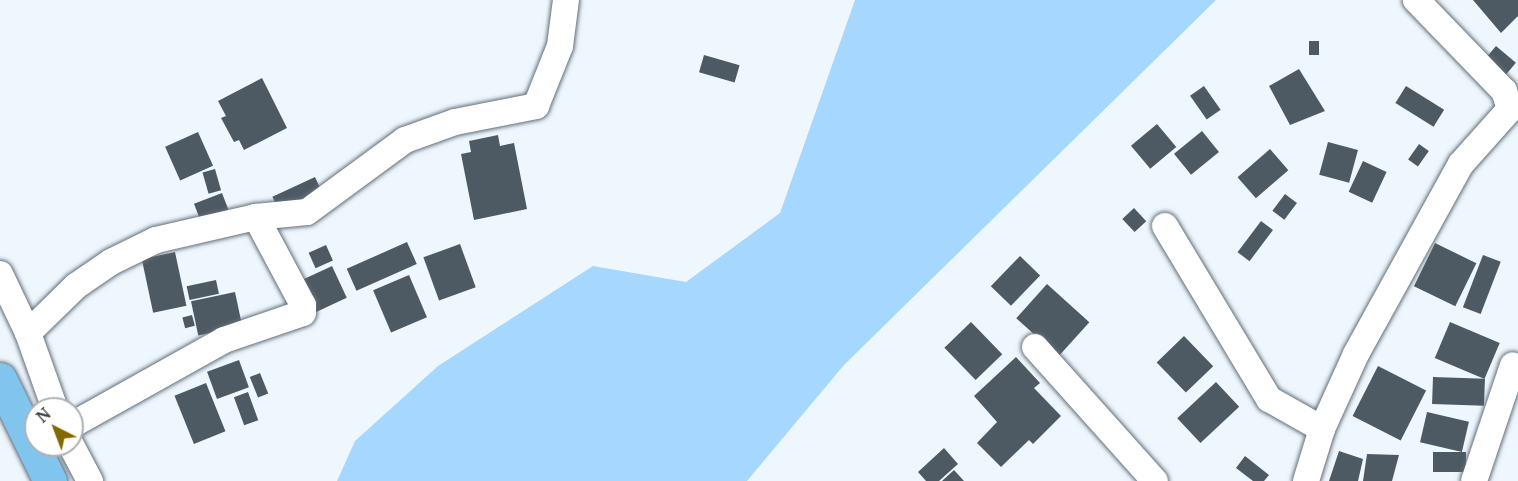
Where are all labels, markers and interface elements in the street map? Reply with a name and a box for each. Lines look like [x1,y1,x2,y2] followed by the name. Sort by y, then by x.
[24,397,84,457] north arrow
[31,403,55,428] text: N

